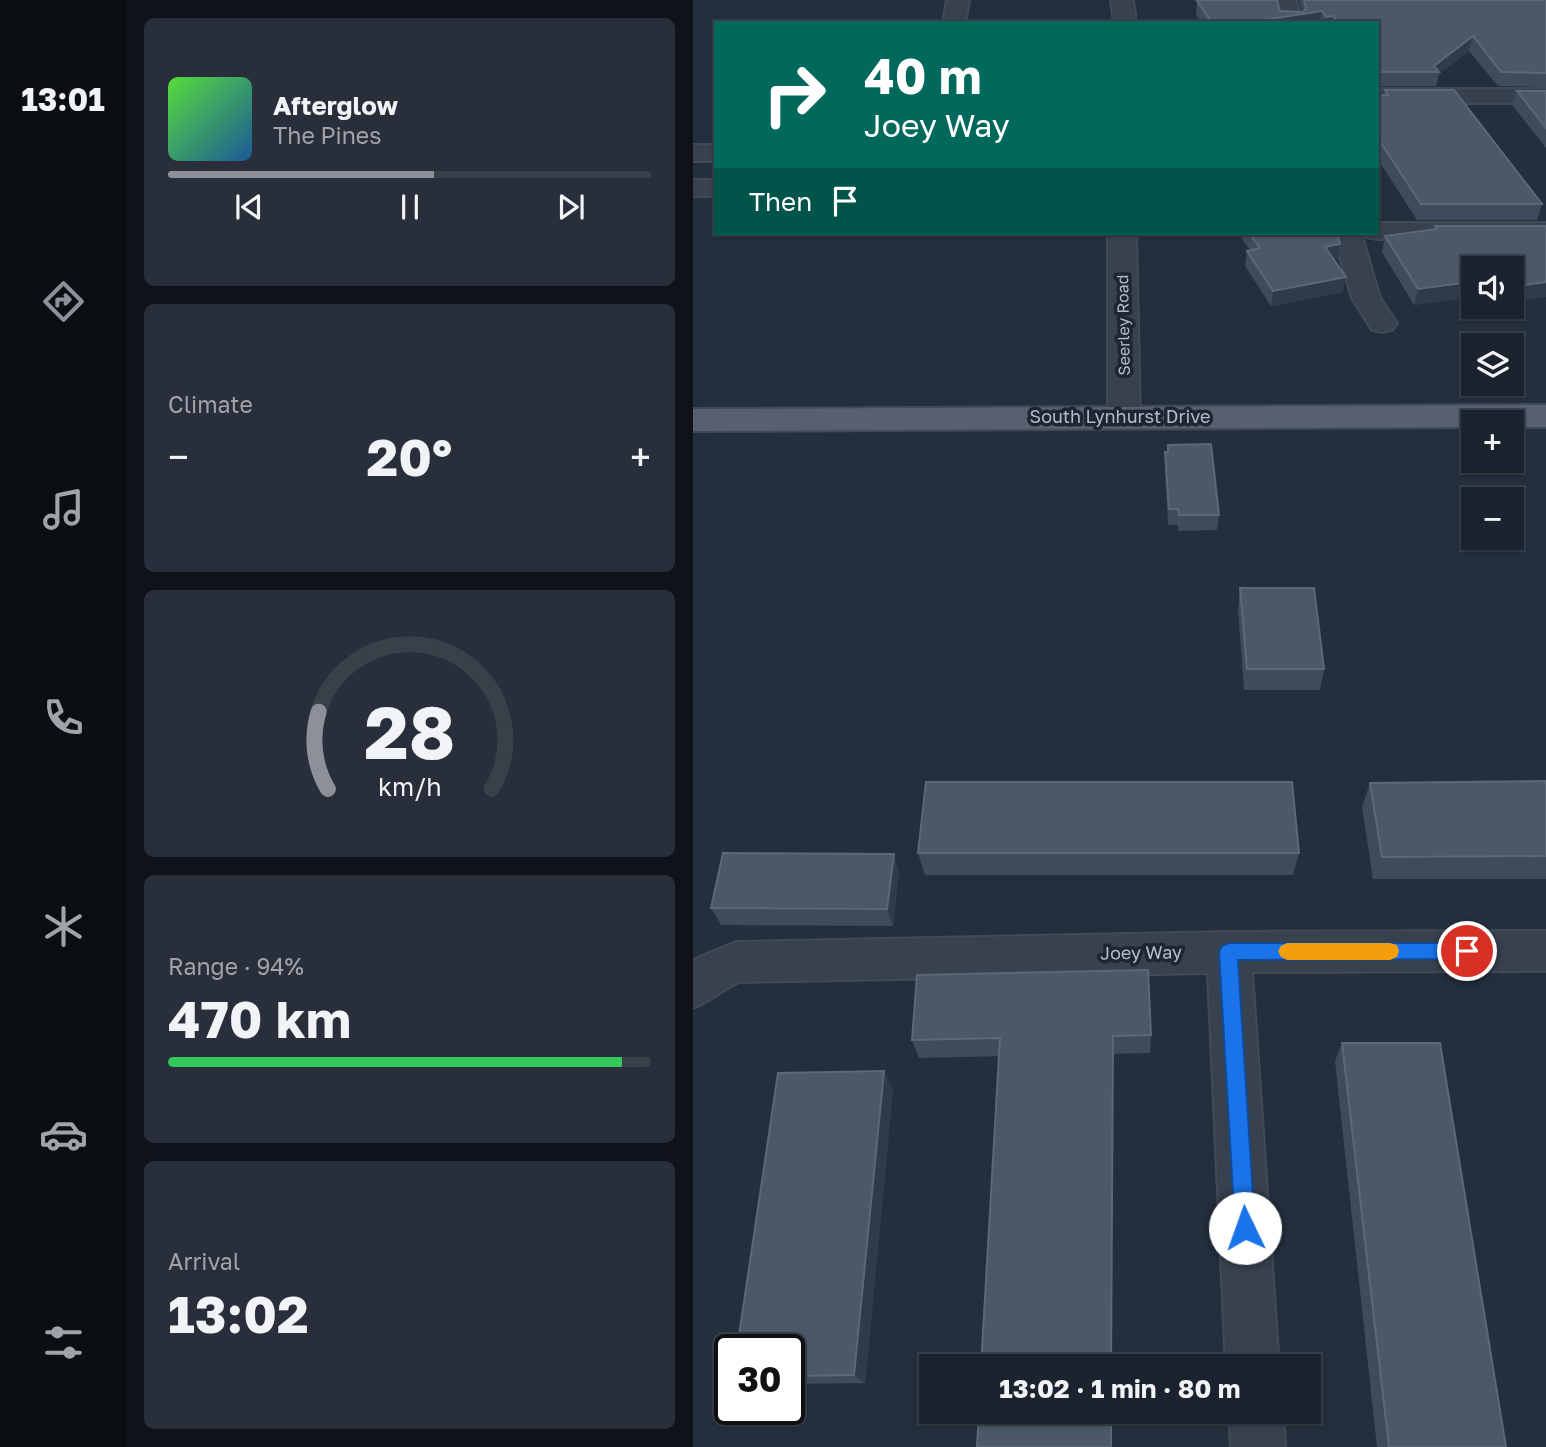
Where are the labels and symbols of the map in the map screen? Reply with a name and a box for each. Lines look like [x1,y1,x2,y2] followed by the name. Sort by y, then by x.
[1112,274,1134,376] street label: Seerley Road
[1030,405,1210,427] street label: South Lynhurst Drive
[1437,921,1497,981] pin
[1100,940,1182,964] street label: Joey Way
[1208,1191,1282,1265] position arrow
[714,1334,805,1425] speed limit sign: 30

